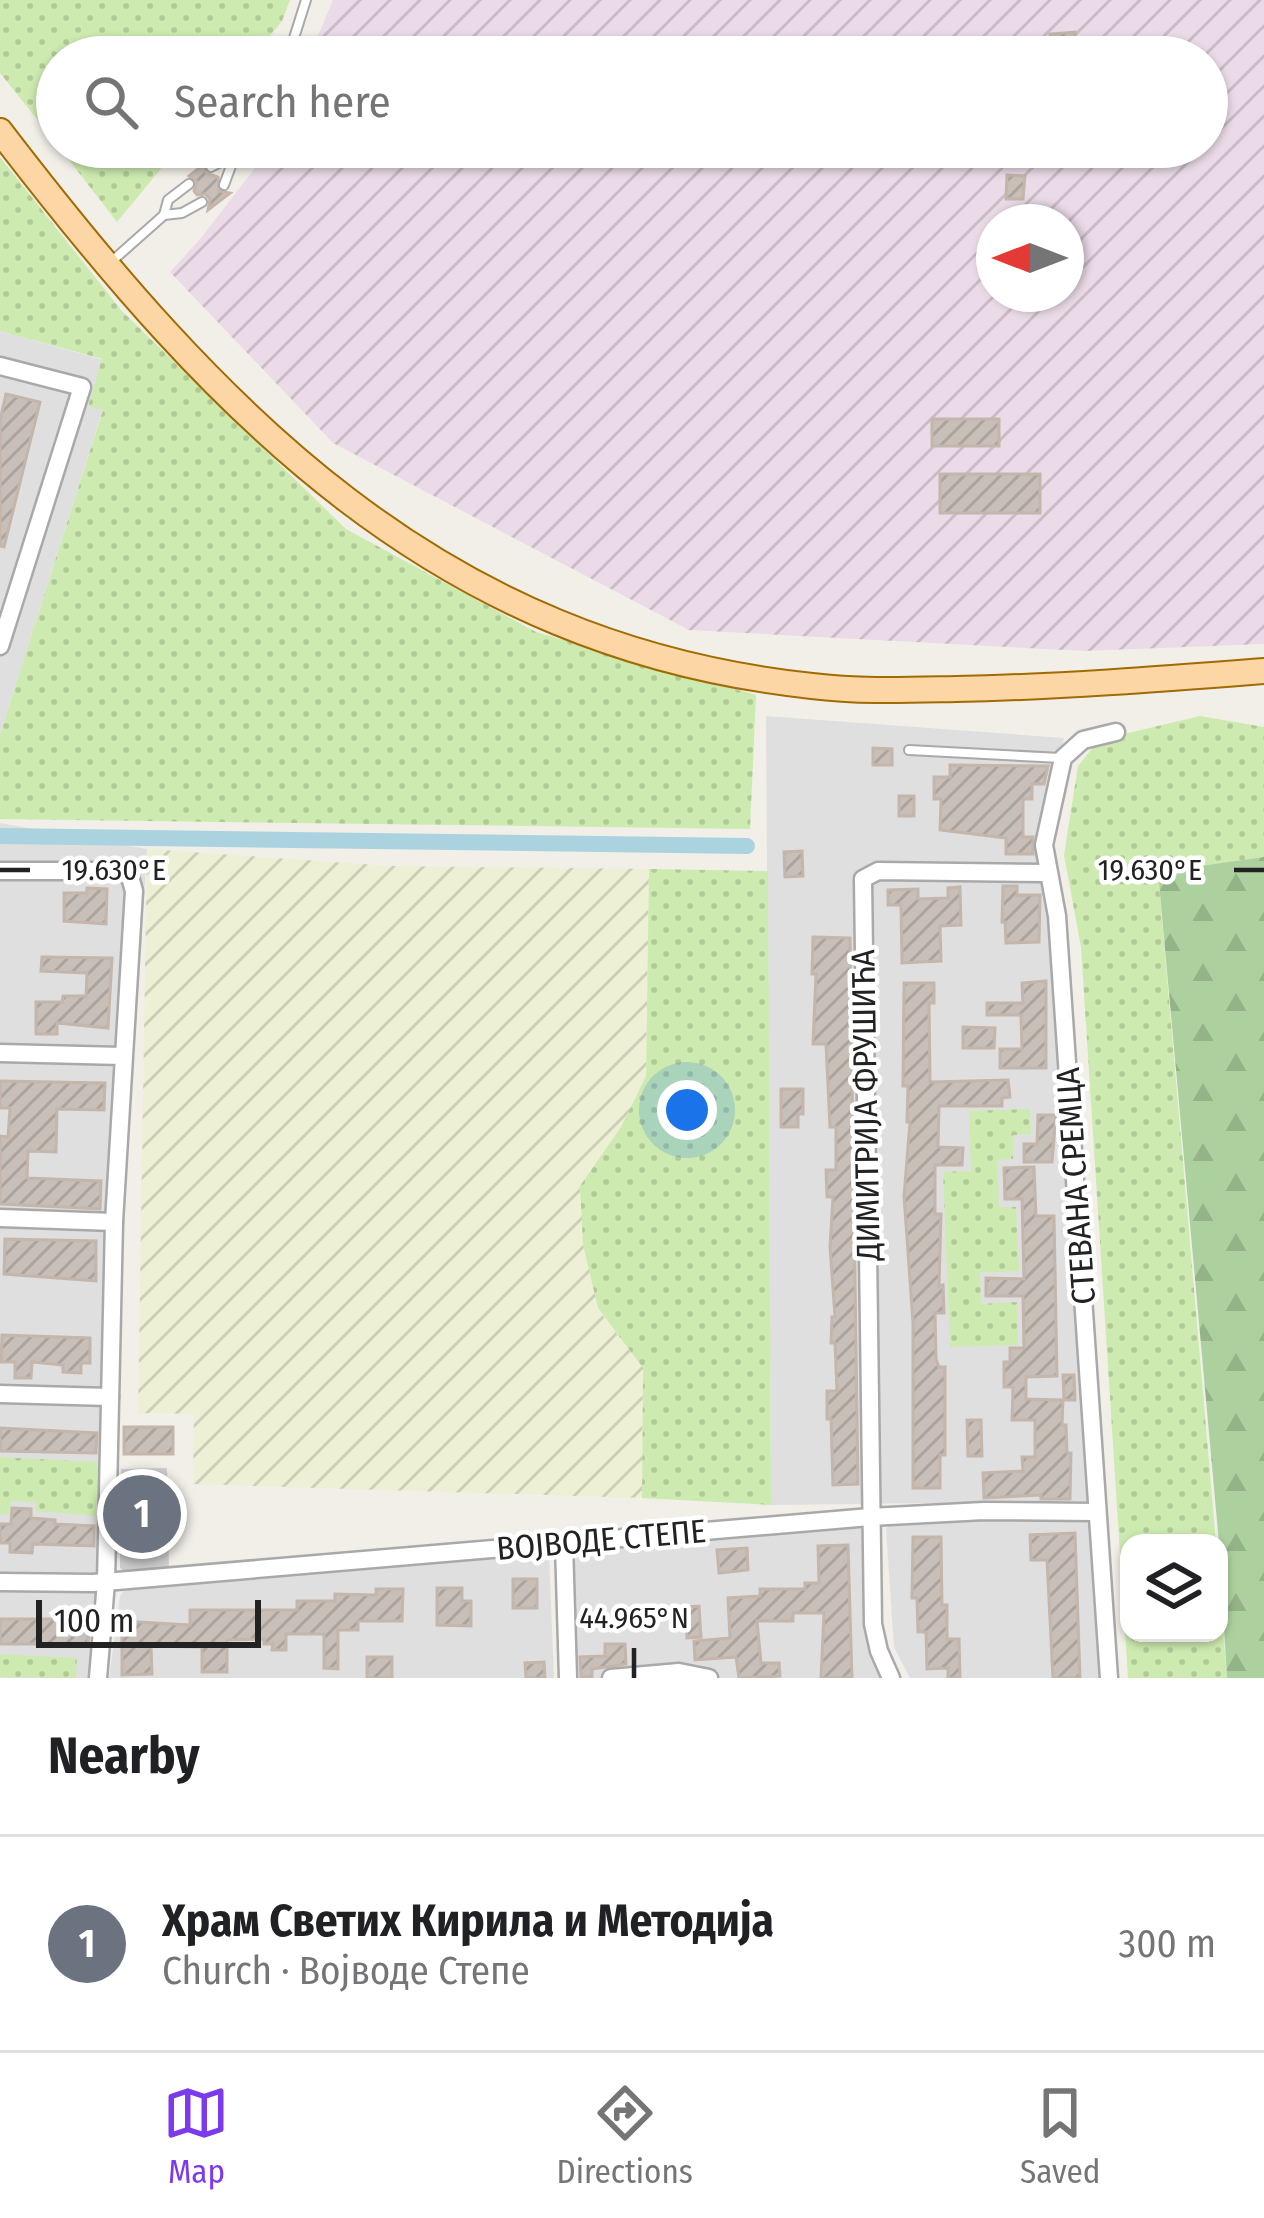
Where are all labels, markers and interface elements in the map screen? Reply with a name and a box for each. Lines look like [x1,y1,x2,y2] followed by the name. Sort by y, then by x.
[36,36,1228,168] search box
[78,69,144,135] icon: search
[174,75,391,129] text: Search here
[976,204,1084,312] north arrow
[62,852,166,888] text: 19.630°E
[1098,852,1202,888] text: 19.630°E
[843,948,889,1262] street label: ДИМИТРИЈА ФРУШИЋА
[1048,1065,1104,1306] street label: СТЕВАНА СРЕМЦА
[657,1080,717,1140] your location
[103,1469,181,1559] pin: 1
[495,1511,707,1569] street label: ВОЈВОДЕ СТЕПЕ
[1120,1534,1228,1642] map controls
[1120,1534,1228,1642] button: layers
[36,1594,261,1647] scale bar
[579,1600,689,1636] text: 44.965°N
[54,1601,134,1641] text: 100 m
[48,1725,200,1787] text: Nearby
[162,1894,774,1948] text: Храм Светих Кирила и Методија
[79,1921,95,1967] text: 1
[1119,1921,1216,1967] text: 300 m
[162,1948,530,1994] text: Church · Војводе Степе
[163,2080,229,2192] tab: Map
[556,2080,693,2192] tab: Directions
[1020,2080,1100,2192] tab: Saved

